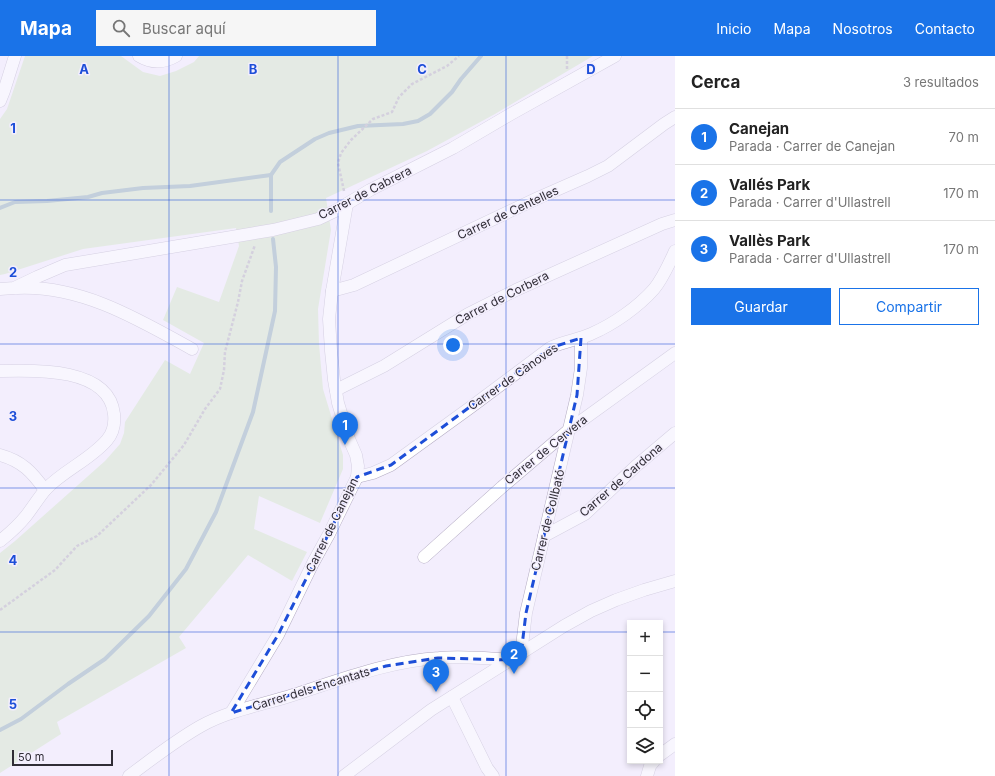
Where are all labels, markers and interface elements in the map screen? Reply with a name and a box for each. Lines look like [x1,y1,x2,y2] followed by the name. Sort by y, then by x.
[96,10,376,46] search box
[20,17,72,40] text: Mapa
[110,17,132,39] icon: search
[142,19,226,38] text: Buscar aquí
[716,20,752,37] text: Inicio
[774,20,811,37] text: Mapa
[833,20,893,37] text: Nosotros
[915,20,975,37] text: Contacto
[79,61,89,77] text: A
[249,61,258,77] text: B
[417,61,427,77] text: C
[586,61,596,77] text: D
[691,72,740,92] text: Cerca
[903,74,979,90] text: 3 resultados
[729,119,789,138] text: Canejan
[10,120,16,136] text: 1
[701,129,707,145] text: 1
[949,129,979,145] text: 70 m
[729,138,895,154] text: Parada · Carrer de Canejan
[316,163,414,223] street label: Carrer de Cabrera
[729,175,810,194] text: Vallés Park
[455,183,561,243] street label: Carrer de Centelles
[700,185,708,201] text: 2
[943,185,979,201] text: 170 m
[729,194,891,210] text: Parada · Carrer d'Ullastrell
[729,231,810,250] text: Vallès Park
[700,241,708,257] text: 3
[943,241,979,257] text: 170 m
[729,250,891,266] text: Parada · Carrer d'Ullastrell
[9,264,17,280] text: 2
[452,267,551,328] street label: Carrer de Corbera
[691,288,831,325] button: Guardar
[839,288,979,325] button: Compartir
[443,335,463,355] your location
[465,340,561,413] street label: Carrer de Cànoves
[9,408,17,424] text: 3
[332,412,358,445] pin: 1
[501,412,590,488] street label: Carrer de Cervera
[576,439,665,520] street label: Carrer de Cardona
[528,468,567,572] street label: Carrer de Collbató
[302,475,361,575] street label: Carrer de Canejan
[9,552,18,568] text: 4
[627,620,663,764] map controls
[627,620,663,656] button: +
[501,641,527,674] pin: 2
[627,656,663,692] button: −
[423,659,449,692] pin: 3
[250,663,372,714] street label: Carrer dels Encantats
[627,692,663,728] button: locate
[9,696,17,712] text: 5
[627,728,663,764] button: layers
[12,748,113,767] scale bar
[18,750,44,764] text: 50 m

